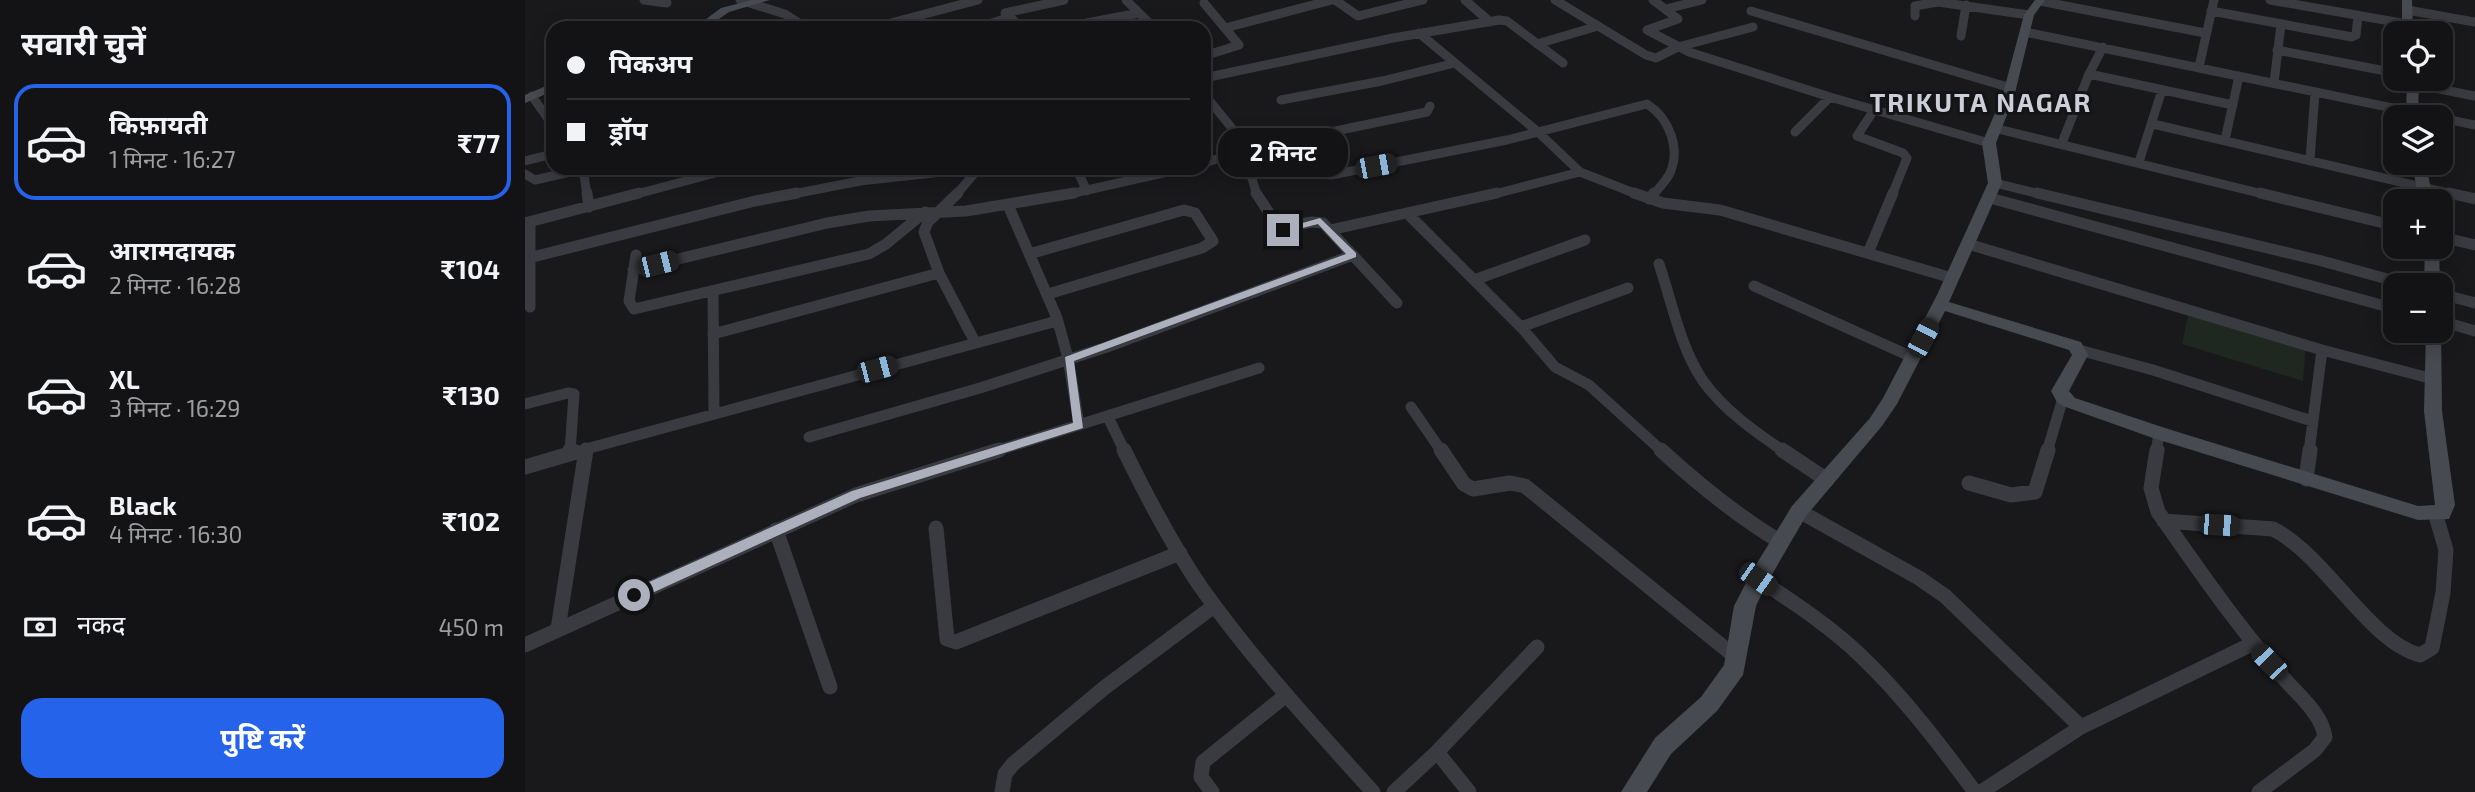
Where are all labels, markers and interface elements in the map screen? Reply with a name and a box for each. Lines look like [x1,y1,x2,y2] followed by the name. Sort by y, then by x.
[2383,21,2453,343] map controls
[2383,21,2453,91] button: locate
[21,23,146,61] text: सवारी चुनें
[609,47,692,78] text: पिकअप
[1870,86,2092,117] district label: TRIKUTA NAGAR
[2383,105,2453,175] button: layers
[109,108,208,139] text: किफ़ायती
[25,111,88,174] icon: car
[609,114,647,145] text: ड्रॉप
[457,127,500,158] text: ₹77
[1218,128,1348,177] callout: 2 मिनट
[1250,138,1316,166] text: 2 मिनट
[109,145,235,173] text: 1 मिनट · 16:27
[1354,152,1399,180] car
[2383,189,2453,259] button: +
[1267,214,1299,246] route end
[109,234,235,265] text: आरामदायक
[25,237,88,300] icon: car
[636,249,681,279] car
[440,253,500,284] text: ₹104
[109,271,241,299] text: 2 मिनट · 16:28
[2383,273,2453,343] button: −
[1904,315,1943,361] car
[854,353,901,385] car
[25,363,88,426] icon: car
[109,363,140,394] text: XL
[442,379,500,410] text: ₹130
[109,394,241,422] text: 3 मिनट · 16:29
[25,489,88,552] icon: car
[109,489,177,520] text: Black
[442,505,500,536] text: ₹102
[2198,513,2241,537] car
[109,520,242,548] text: 4 मिनट · 16:30
[1735,558,1782,600] car
[618,579,650,611] route start
[21,608,59,646] icon: cash
[77,608,125,639] text: नकद
[438,613,504,641] text: 450 m
[2247,640,2292,684] car
[21,698,504,778] button: पुष्टि करें

